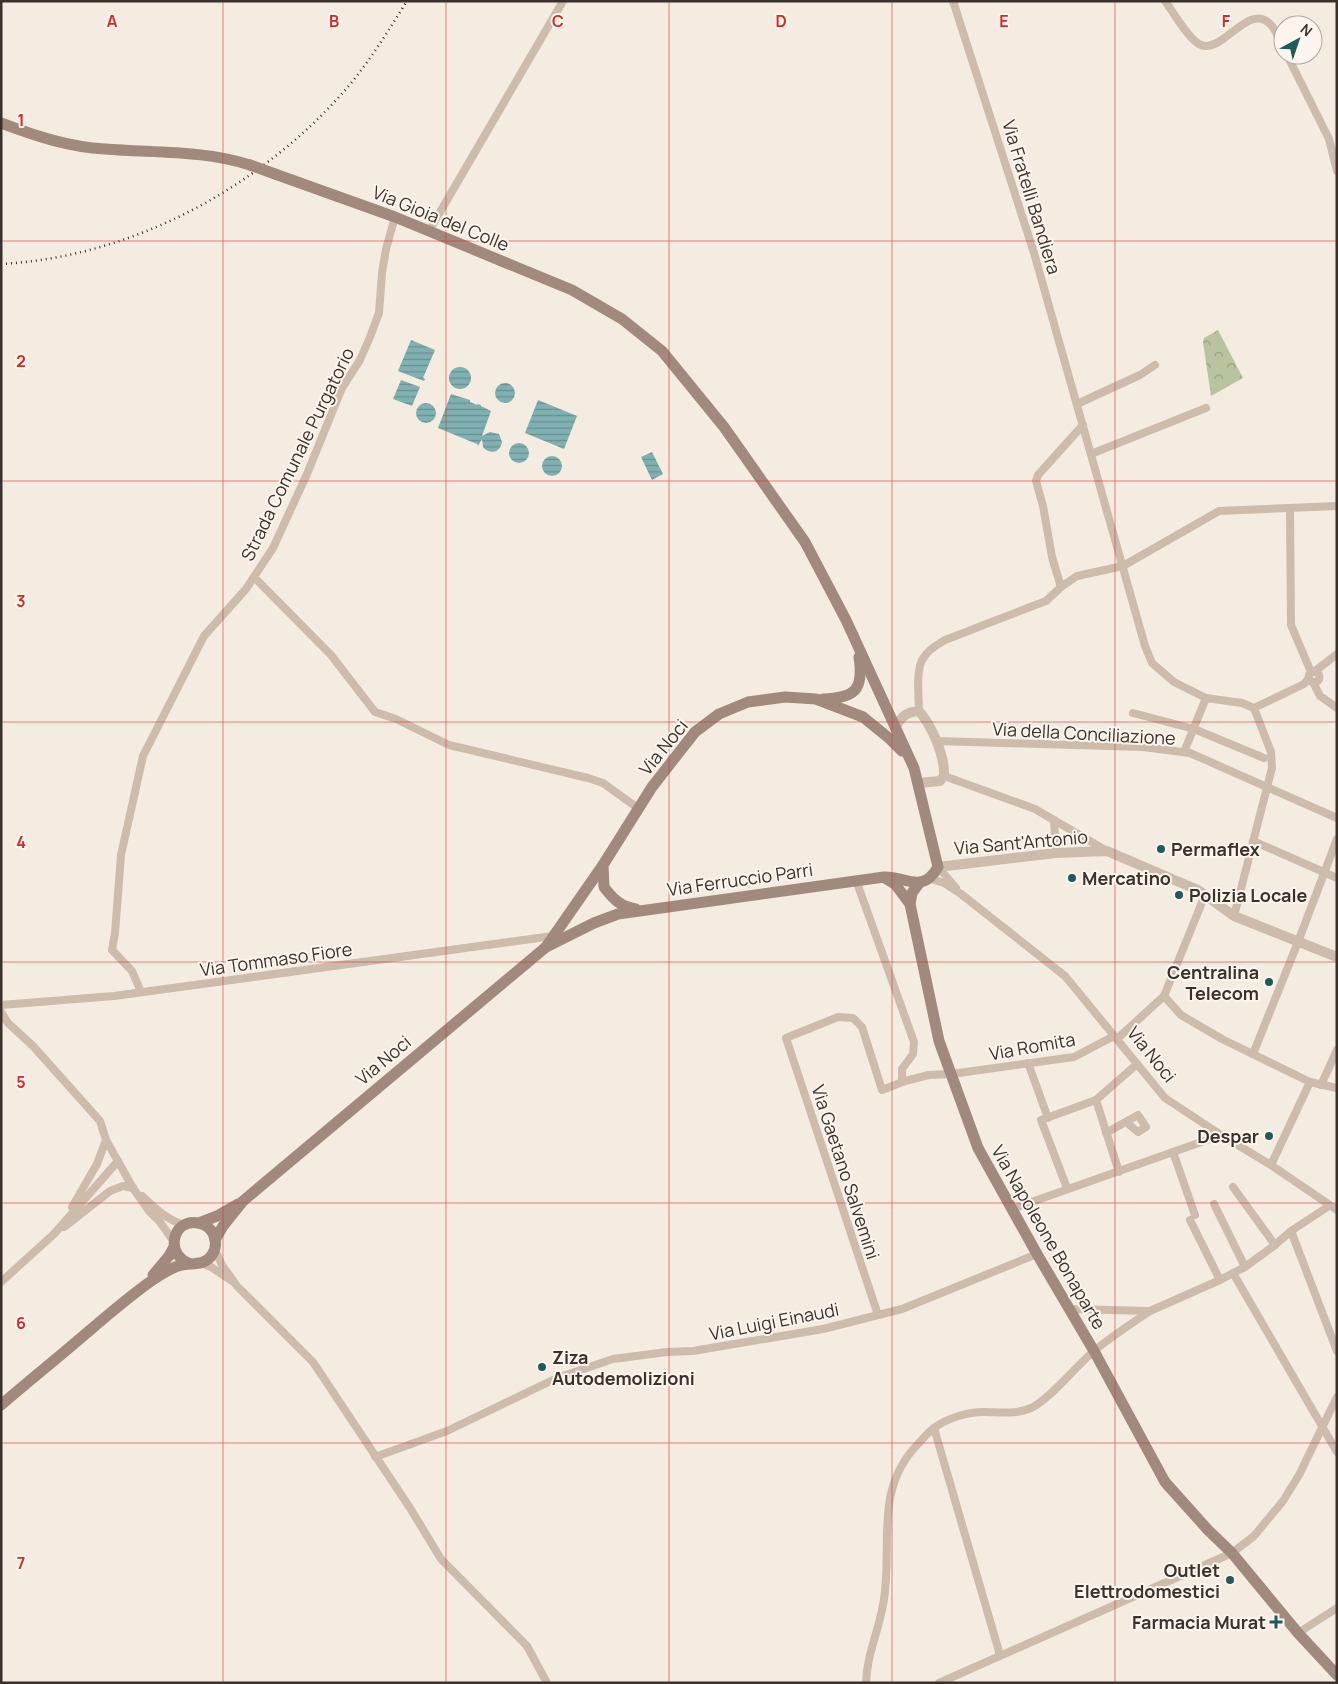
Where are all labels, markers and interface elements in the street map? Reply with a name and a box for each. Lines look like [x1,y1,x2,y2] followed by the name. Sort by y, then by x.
[107,10,118,32] text: A
[329,10,339,32] text: B
[552,10,564,32] text: C
[775,10,787,32] text: D
[999,10,1009,32] text: E
[1222,10,1231,32] text: F
[1273,15,1323,65] north arrow
[1297,19,1317,40] text: N
[17,109,25,131] text: 1
[997,117,1067,277] street label: Via Fratelli Bandiera
[369,180,513,256] street label: Via Gioia del Colle
[235,343,359,565] street label: Strada Comunale Purgatorio
[16,350,26,372] text: 2
[16,590,26,612] text: 3
[633,714,693,780] street label: Via Noci
[992,716,1176,750] street label: Via della Conciliazione
[953,824,1089,860] street label: Via Sant'Antonio
[16,831,26,853] text: 4
[1171,837,1260,861] place label: Permaflex
[1155,843,1167,855] marker: Permaflex
[666,857,814,901] street label: Via Ferruccio Parri
[1082,866,1171,890] place label: Mercatino
[1066,872,1078,884] marker: Mercatino
[1189,883,1308,907] place label: Polizia Locale
[1173,889,1185,901] marker: Polizia Locale
[198,936,354,982] street label: Via Tommaso Fiore
[1167,960,1259,1005] place label: Centralina Telecom
[1263,976,1275,988] marker: Centralina Telecom
[1122,1021,1182,1087] street label: Via Noci
[987,1027,1077,1065] street label: Via Romita
[350,1030,416,1090] street label: Via Noci
[16,1071,26,1093] text: 5
[806,1082,886,1262] street label: Via Gaetano Salvemini
[1197,1124,1259,1148] place label: Despar
[1263,1130,1275,1142] marker: Despar
[986,1141,1112,1333] street label: Via Napoleone Bonaparte
[707,1297,841,1345] street label: Via Luigi Einaudi
[16,1312,26,1334] text: 6
[552,1345,695,1390] place label: Ziza Autodemolizioni
[536,1361,548,1373] marker: Ziza Autodemolizioni
[17,1552,25,1574] text: 7
[1074,1558,1220,1603] place label: Outlet Elettrodomestici
[1224,1574,1236,1586] marker: Outlet Elettrodomestici
[1132,1610,1266,1634] place label: Farmacia Murat
[1270,1616,1282,1628] marker: Farmacia Murat

